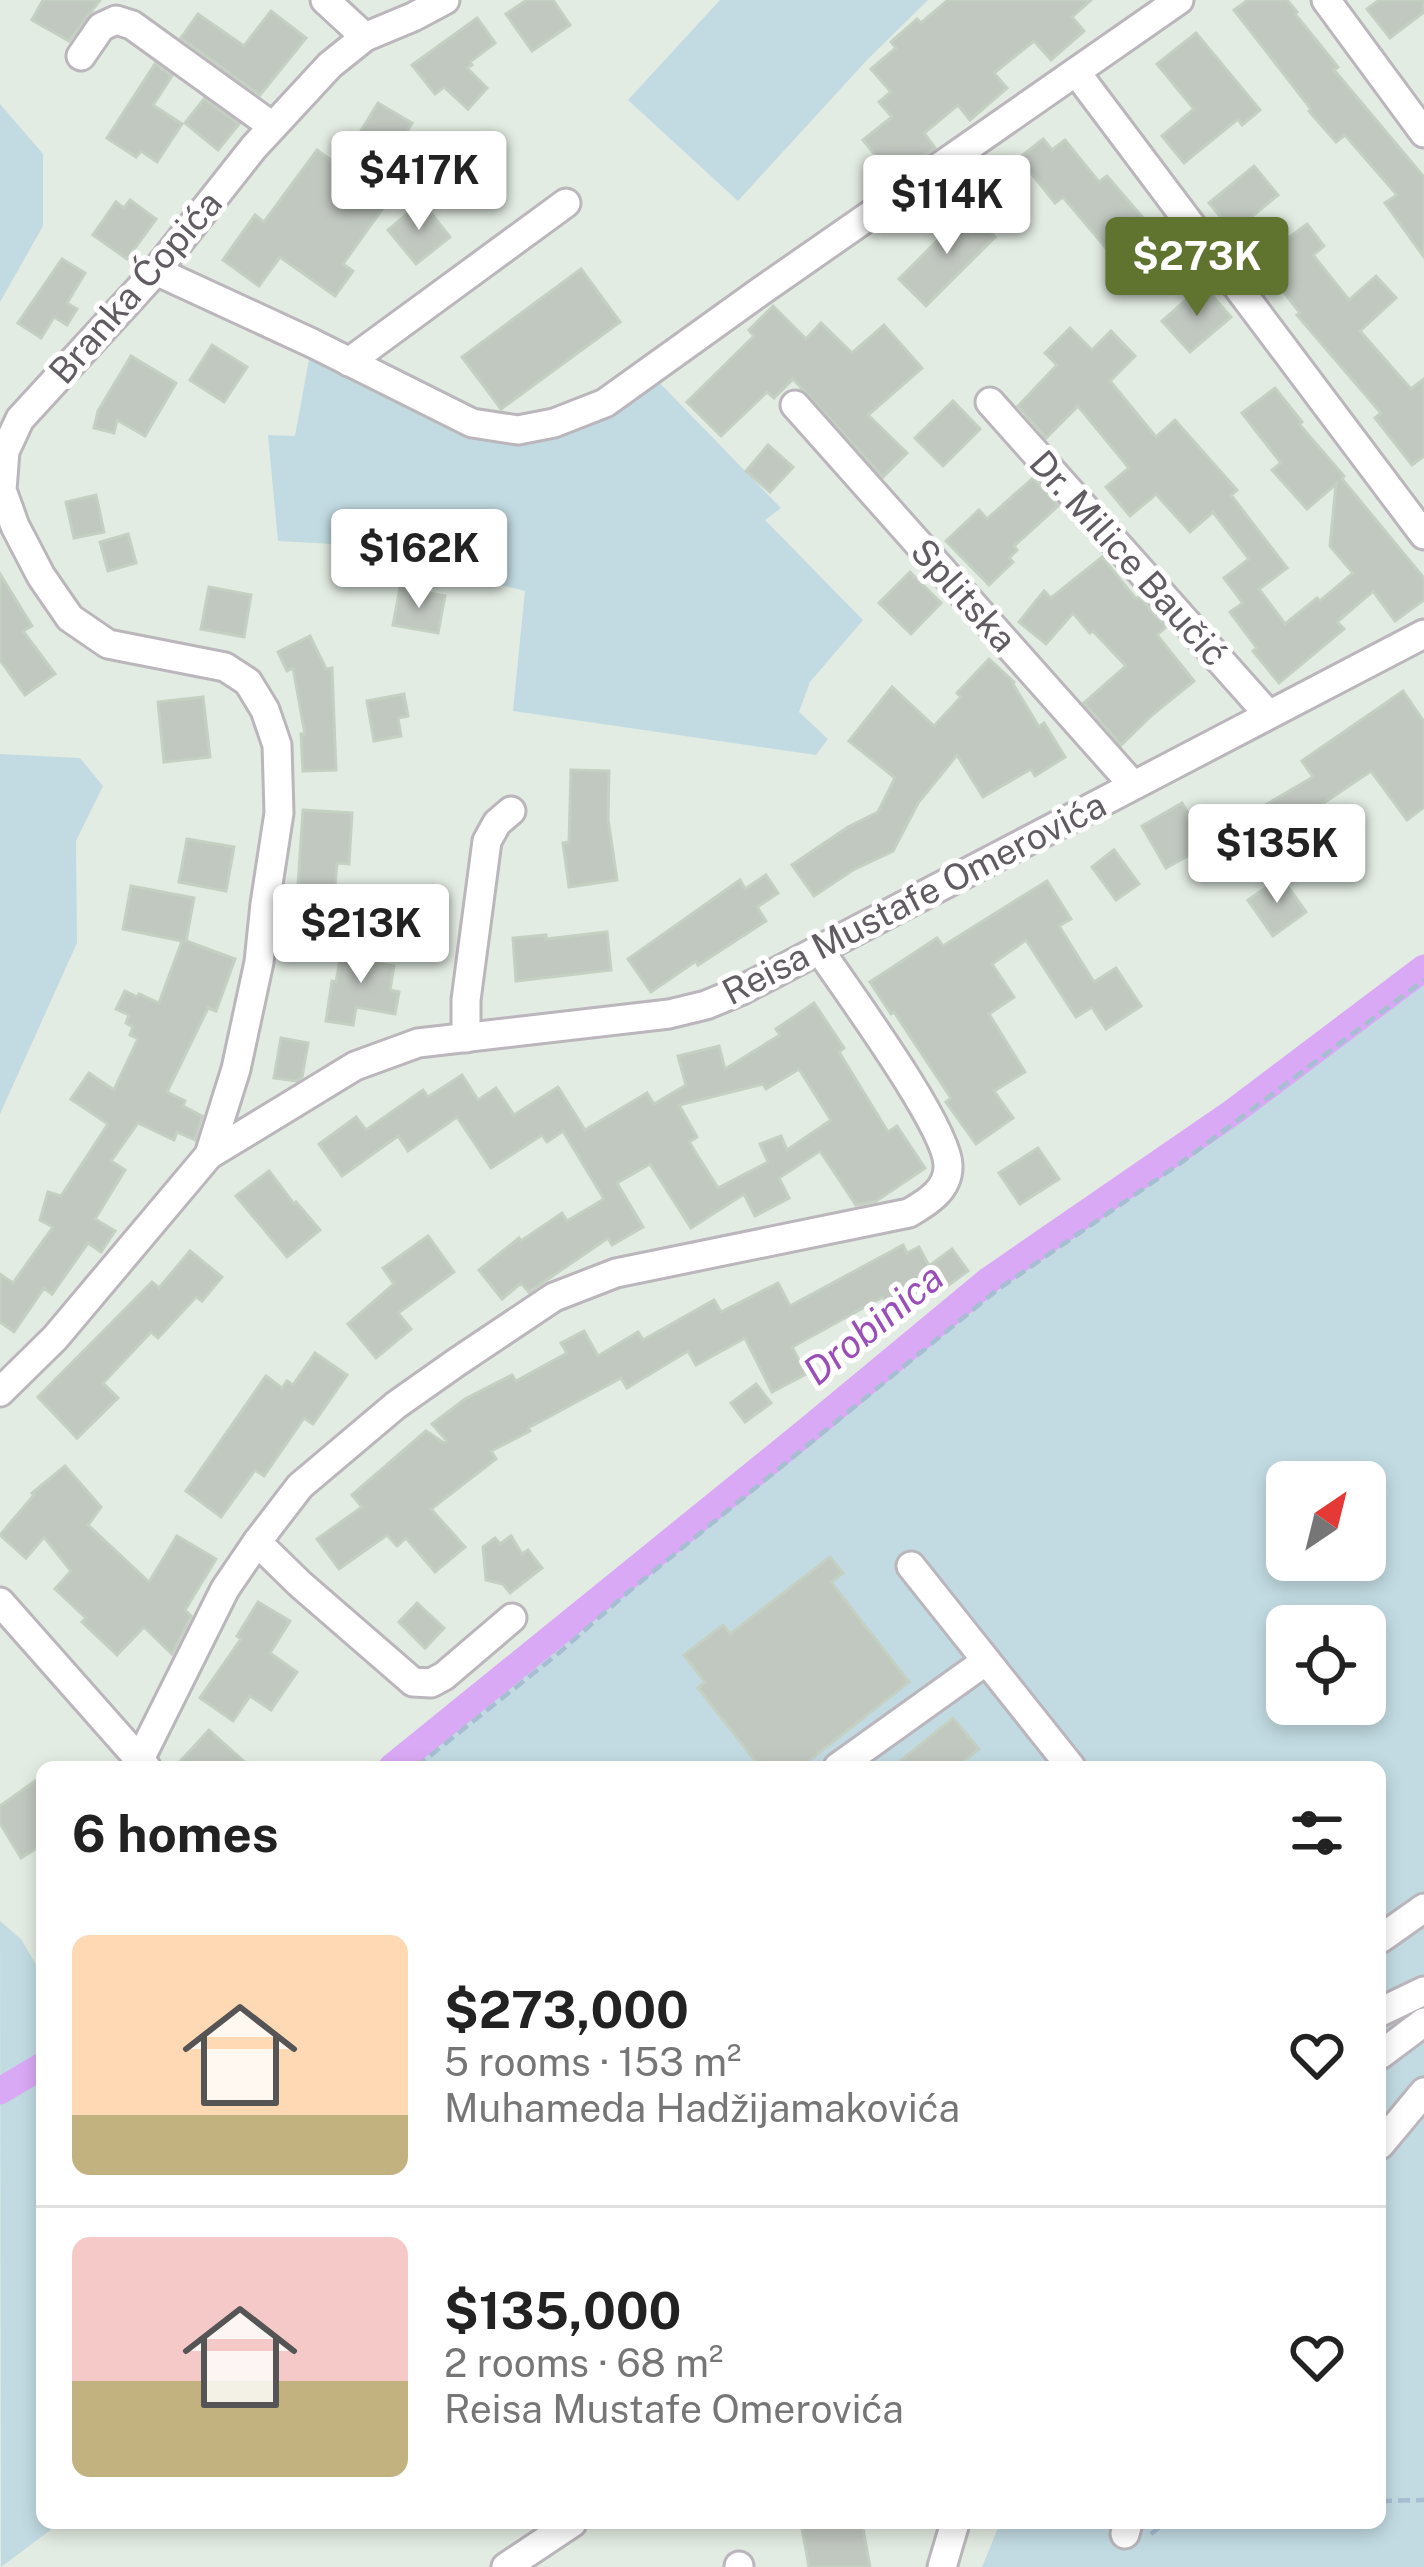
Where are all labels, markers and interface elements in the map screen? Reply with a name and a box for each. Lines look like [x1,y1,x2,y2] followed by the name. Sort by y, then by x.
[335,131,503,233] pin: $417K
[358,147,480,193] text: $417K
[863,155,1031,257] pin: $114K
[890,171,1004,217] text: $114K
[40,182,230,392] street label: Branka Ćopića
[1113,217,1281,319] pin: $273K
[1132,233,1262,279] text: $273K
[1021,442,1237,674] street label: Dr. Milice Baučić
[335,509,503,611] pin: $162K
[358,525,480,571] text: $162K
[903,530,1025,660] street label: Splitska
[715,783,1113,1013] street label: Reisa Mustafe Omerovića
[1193,804,1361,906] pin: $135K
[1215,820,1339,866] text: $135K
[277,884,445,986] pin: $213K
[300,900,422,946] text: $213K
[794,1254,952,1394] water label: Drobinica
[1266,1461,1386,1581] north arrow
[1266,1461,1386,1725] map controls
[1266,1605,1386,1725] button: locate
[1284,1800,1350,1866] icon: filters
[72,1804,279,1863] text: 6 homes
[444,1980,689,2039] text: $273,000
[168,1983,312,2127] icon: home
[1284,2022,1350,2088] icon: heart
[444,2039,741,2085] text: 5 rooms · 153 m²
[444,2085,960,2131] text: Muhameda Hadžijamakovića
[444,2281,681,2340] text: $135,000
[168,2285,312,2429] icon: home
[1284,2324,1350,2390] icon: heart
[444,2340,723,2386] text: 2 rooms · 68 m²
[444,2386,904,2432] text: Reisa Mustafe Omerovića

